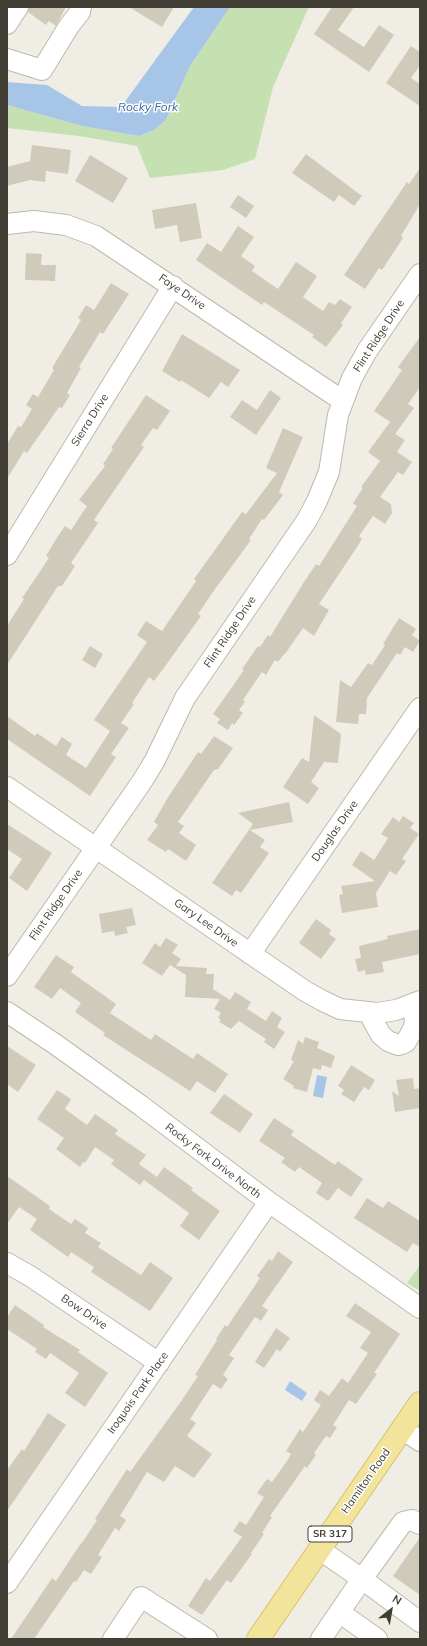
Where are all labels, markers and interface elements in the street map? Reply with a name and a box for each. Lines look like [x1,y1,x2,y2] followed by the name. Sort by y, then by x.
[118,100,178,114] water label: Rocky Fork
[156,272,208,312] street label: Faye Drive
[351,297,407,375] street label: Flint Ridge Drive
[69,391,111,449] street label: Sierra Drive
[201,594,259,670] street label: Flint Ridge Drive
[309,798,361,864] street label: Douglas Drive
[27,867,85,943] street label: Flint Ridge Drive
[171,896,241,950] street label: Gary Lee Drive
[162,1121,264,1201] street label: Rocky Fork Drive North
[58,1292,110,1332] street label: Bow Drive
[105,1350,171,1436] street label: Iroquois Park Place
[339,1446,393,1516] street label: Hamilton Road
[308,1526,352,1542] road number: SR 317
[371,1590,411,1630] north arrow
[390,1592,404,1608] text: N

